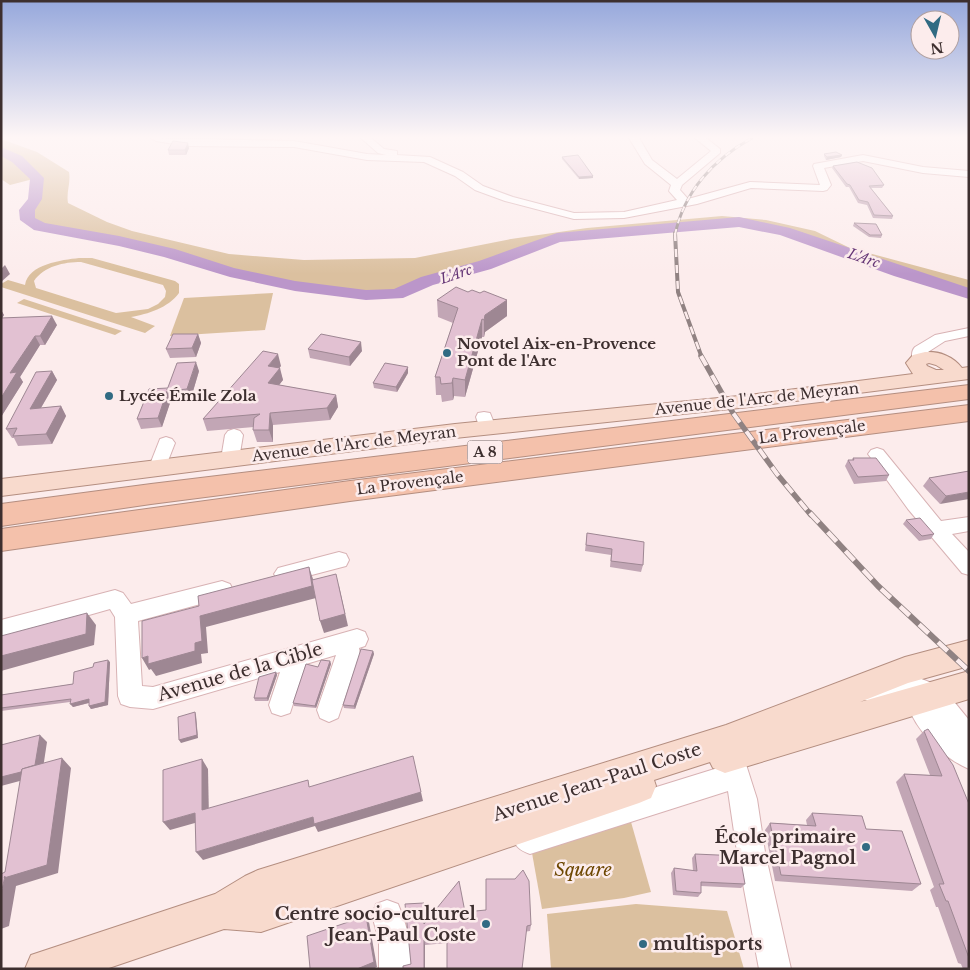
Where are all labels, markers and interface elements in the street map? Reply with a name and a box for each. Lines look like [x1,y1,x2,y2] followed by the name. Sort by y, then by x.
[910,10,960,60] north arrow
[929,38,945,58] text: N
[845,244,883,272] water label: L'Arc
[437,260,475,288] water label: L'Arc
[457,334,656,370] place label: Novotel Aix-en-Provence Pont de l'Arc
[441,347,453,359] marker: Novotel Aix-en-Provence Pont de l'Arc
[653,378,860,419] street label: Avenue de l'Arc de Meyran
[119,386,257,405] place label: Lycée Émile Zola
[103,390,115,402] marker: Lycée Émile Zola
[757,416,867,447] street label: La Provençale
[250,422,457,466] street label: Avenue de l'Arc de Meyran
[468,441,502,464] road number: A 8
[355,467,465,498] street label: La Provençale
[154,638,325,706] street label: Avenue de la Cible
[489,738,704,826] street label: Avenue Jean-Paul Coste
[714,825,857,869] place label: École primaire Marcel Pagnol
[860,841,872,853] marker: École primaire Marcel Pagnol
[554,859,612,881] park label: Square
[275,903,477,946] place label: Centre socio-culturel Jean-Paul Coste
[480,918,492,930] marker: Centre socio-culturel Jean-Paul Coste
[653,933,762,955] place label: multisports
[637,938,649,950] marker: multisports

